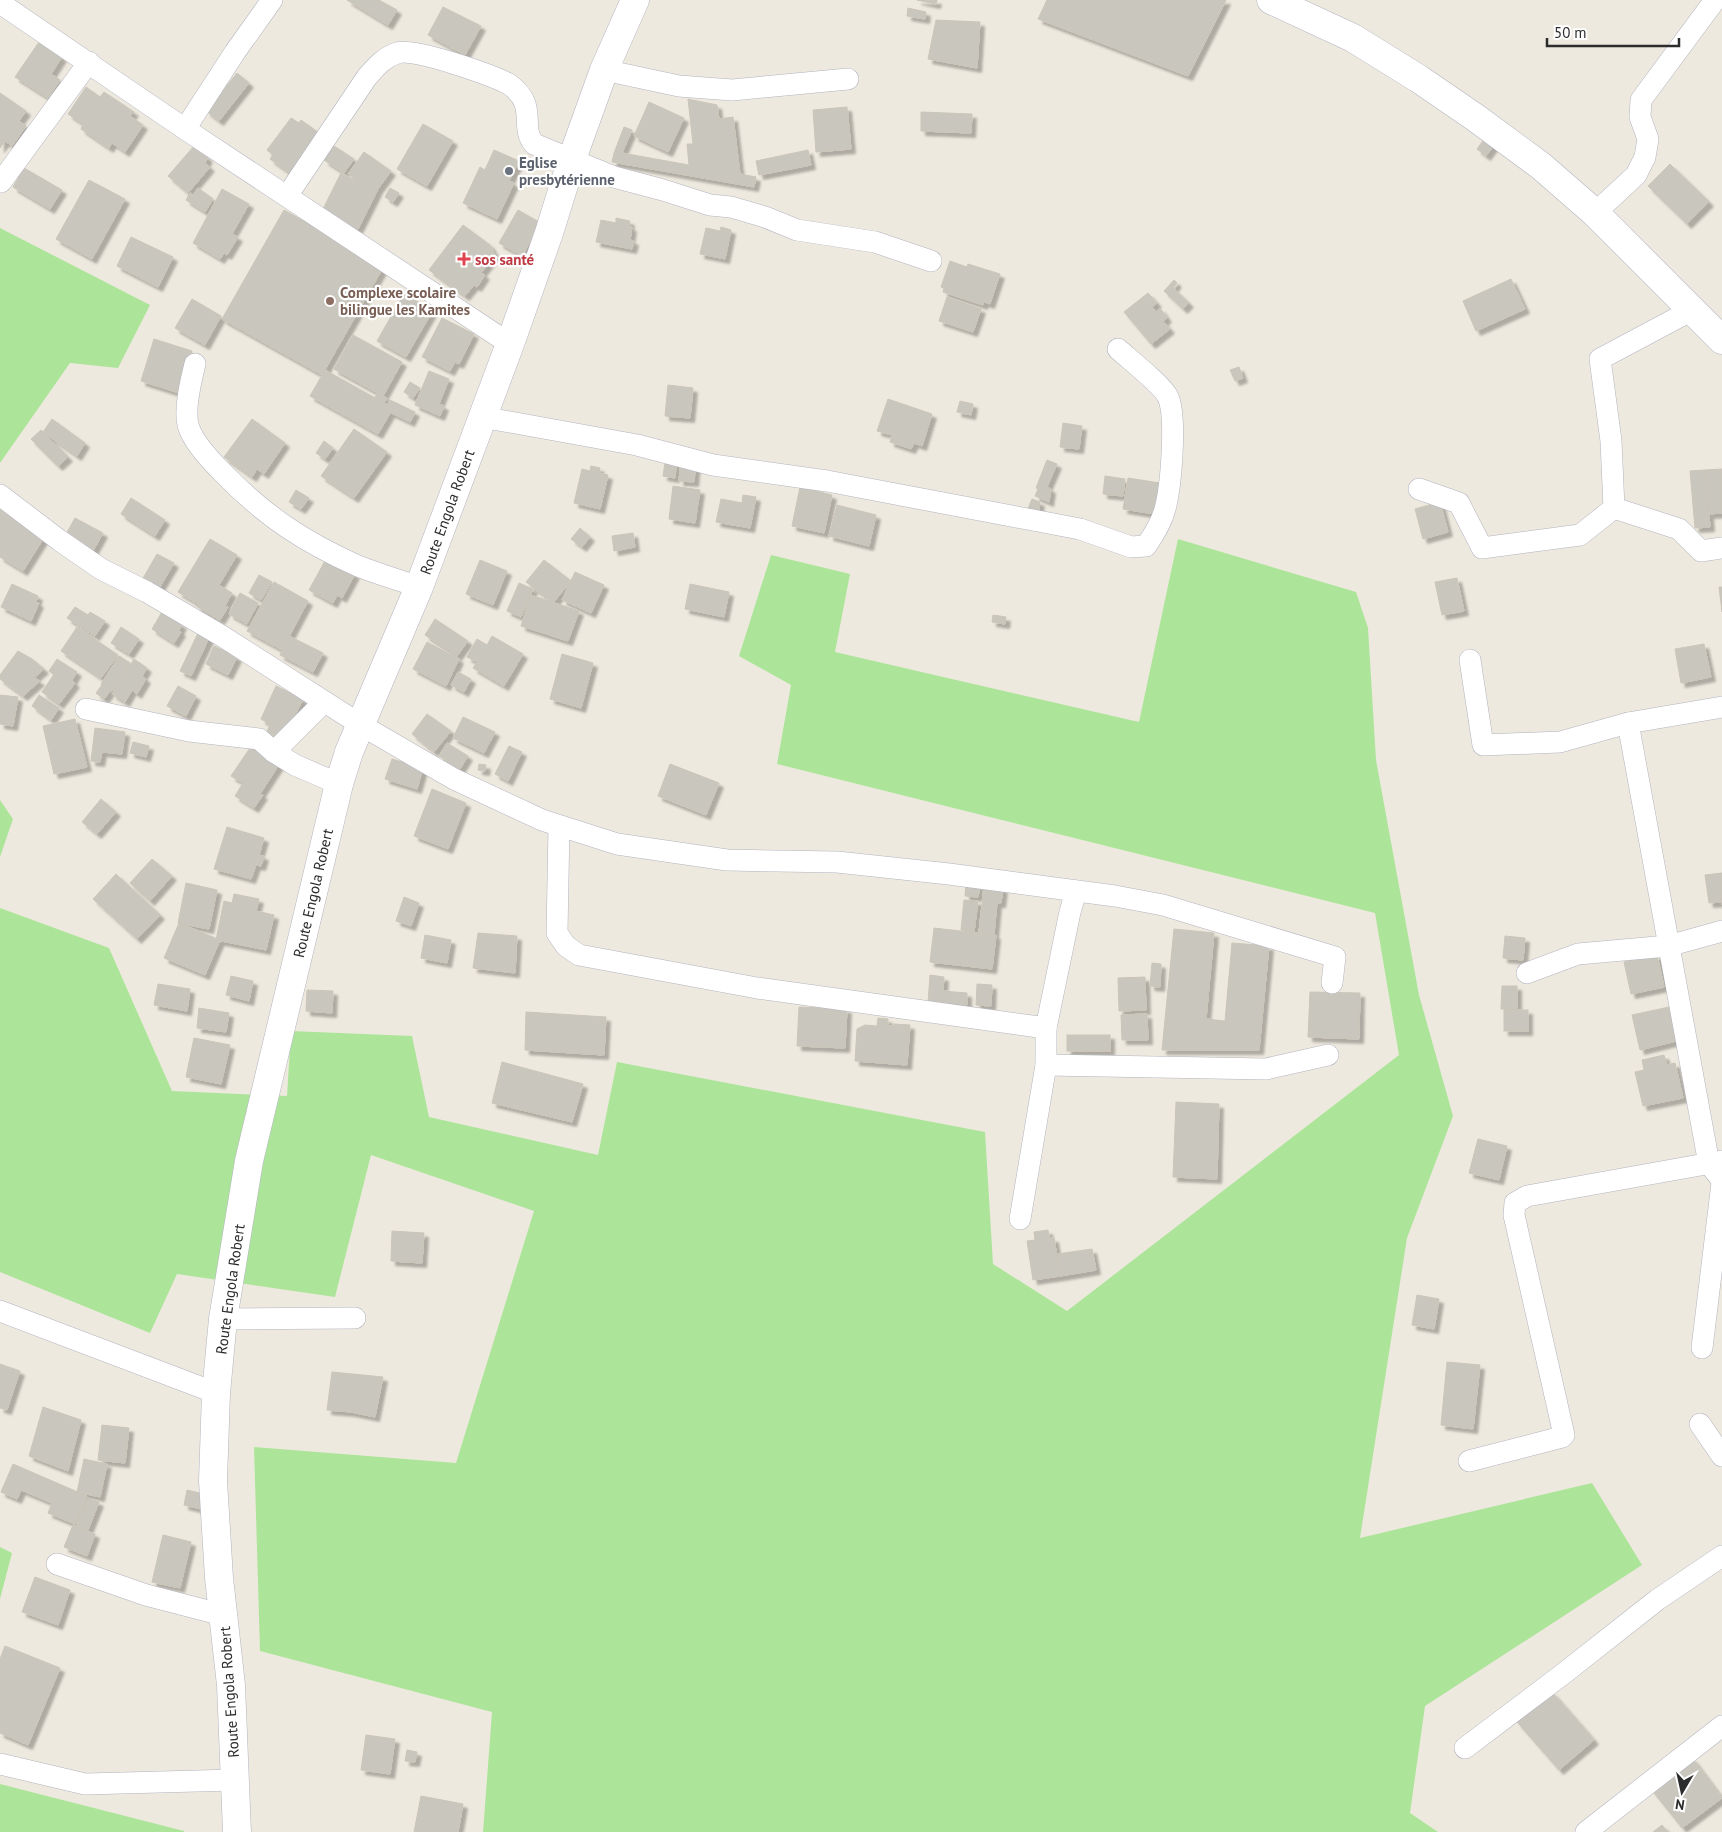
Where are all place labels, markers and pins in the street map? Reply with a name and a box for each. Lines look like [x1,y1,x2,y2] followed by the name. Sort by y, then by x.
[519,153,615,189] place label: Eglise presbytérienne
[503,165,515,177] marker: Eglise presbytérienne
[475,250,535,269] place label: sos santé
[457,252,471,266] marker: sos santé
[340,283,470,319] place label: Complexe scolaire bilingue les Kamites
[324,295,336,307] marker: Complexe scolaire bilingue les Kamites

